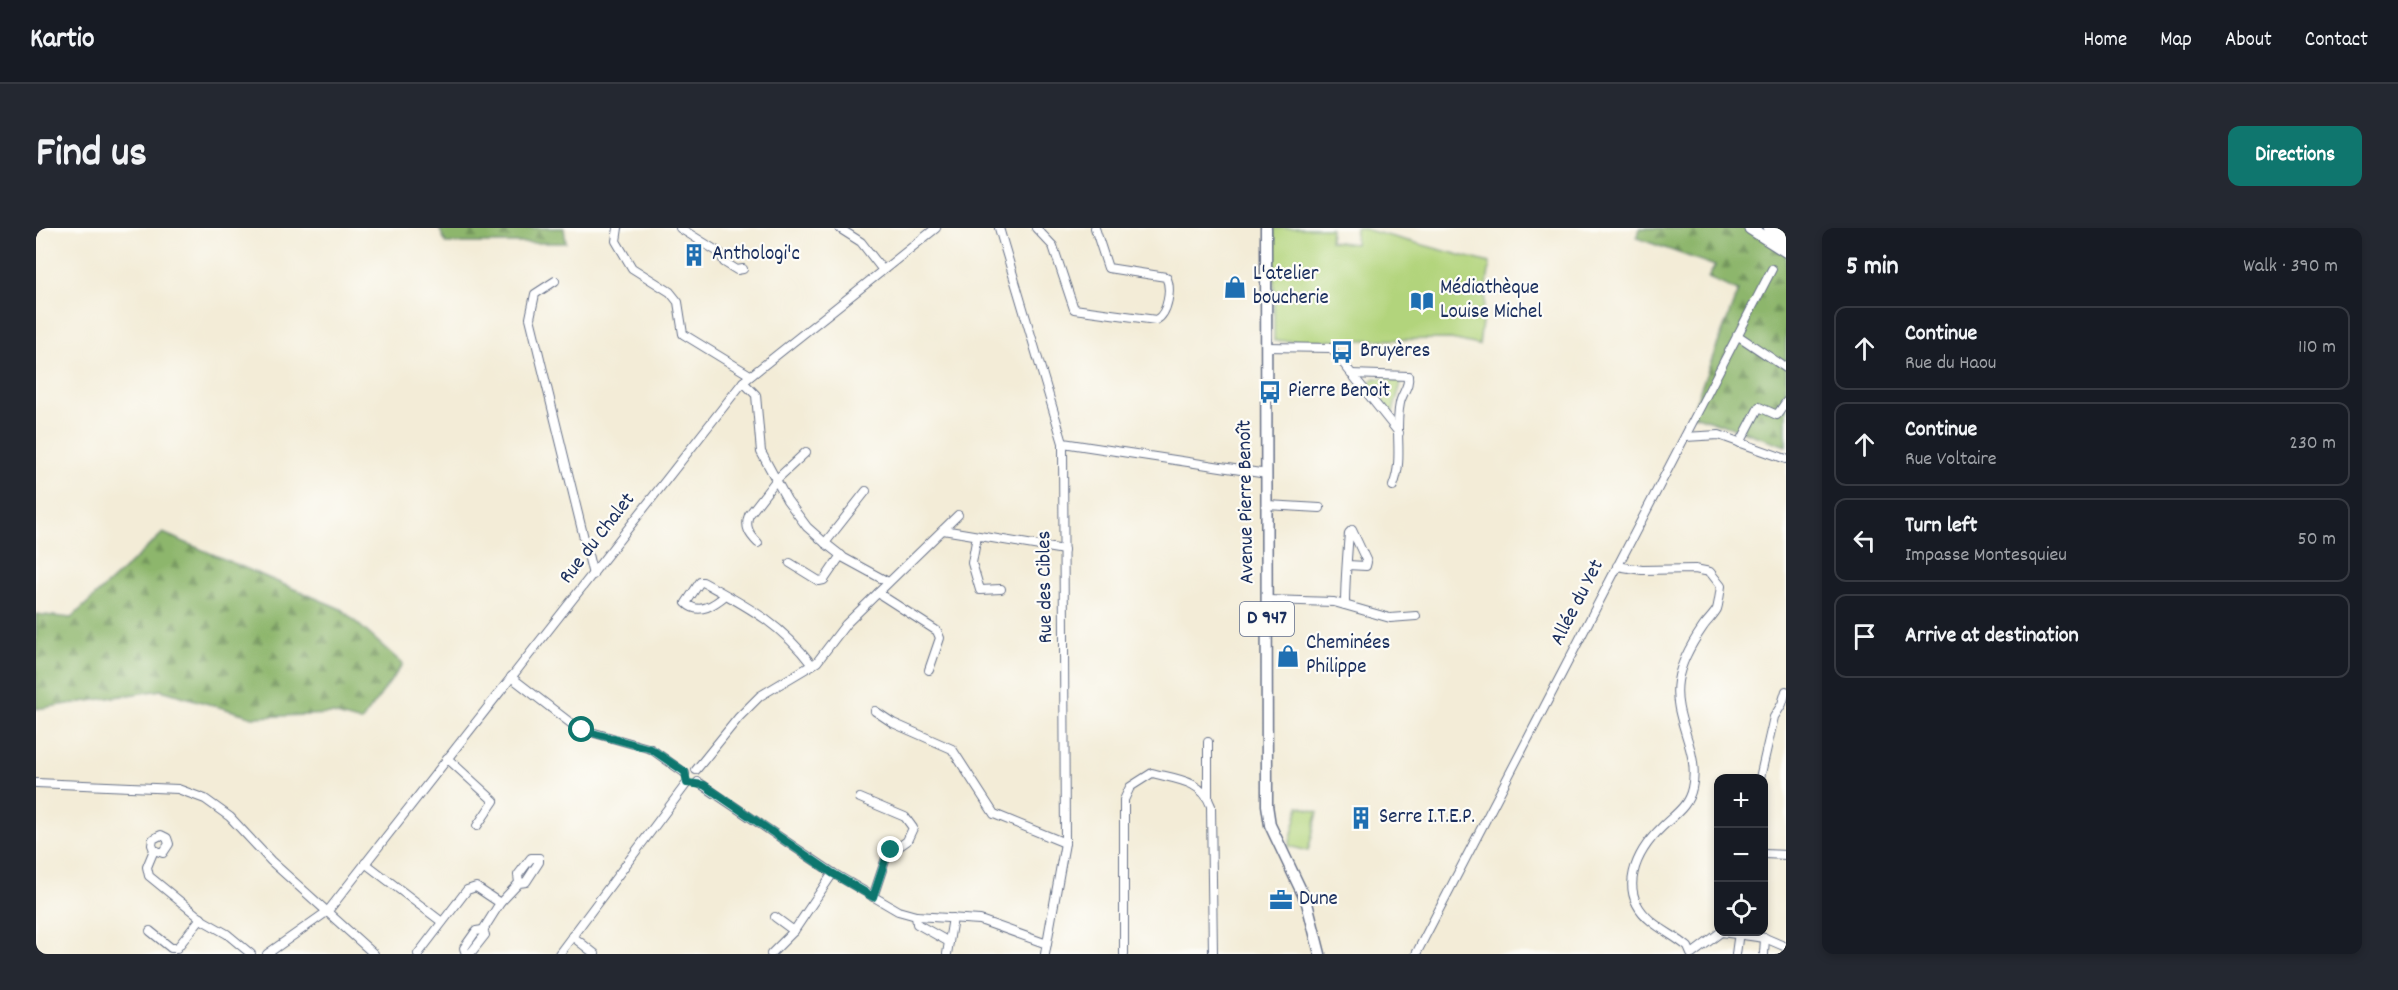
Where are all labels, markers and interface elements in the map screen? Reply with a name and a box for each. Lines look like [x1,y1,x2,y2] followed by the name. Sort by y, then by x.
[30,21,94,61] text: Kartio
[2083,26,2127,56] text: Home
[2160,26,2192,56] text: Map
[2225,26,2272,56] text: About
[2305,26,2368,56] text: Contact
[36,126,147,186] text: Find us
[2228,126,2362,186] button: Directions
[712,240,800,270] place label: Anthologi'c
[681,242,707,268] building icon: Anthologi'c
[1846,249,1899,286] text: 5 min
[2243,253,2338,281] text: Walk · 390 m
[1253,260,1329,314] place label: L'atelier boucherie
[1222,274,1248,300] shop icon: L'atelier boucherie
[1440,274,1542,328] place label: Médiathèque Louise Michel
[1409,288,1435,314] library icon: Médiathèque Louise Michel
[1905,319,1977,350] text: Continue
[1848,332,1881,365] icon: ahead
[2298,334,2336,362] text: 110 m
[1360,337,1430,367] place label: Bruyères
[1329,339,1355,365] bus stop icon: Bruyères
[1905,350,1996,378] text: Rue du Haou
[1288,377,1390,407] place label: Pierre Benoit
[1257,379,1283,405] bus stop icon: Pierre Benoit
[1905,415,1977,446] text: Continue
[1231,419,1263,584] street label: Avenue Pierre Benoît
[1848,428,1881,461] icon: ahead
[2289,430,2336,458] text: 230 m
[1905,446,1997,474] text: Rue Voltaire
[553,487,643,591] street label: Rue du Chalet
[1905,511,1977,542] text: Turn left
[1848,524,1881,557] icon: left
[2298,526,2336,554] text: 50 m
[1030,531,1062,643] street label: Rue des Cibles
[1905,542,2067,570] text: Impasse Montesquieu
[1544,555,1613,651] street label: Allée du Yet
[1240,602,1294,636] road number: D 947
[1848,620,1881,653] icon: arrive
[1905,621,2079,652] text: Arrive at destination
[1306,629,1390,683] place label: Cheminées Philippe
[1275,643,1301,669] shop icon: Cheminées Philippe
[568,716,594,742] route start
[1714,774,1768,936] map controls
[1714,774,1768,828] button: +
[1379,803,1475,833] place label: Serre I.T.E.P.
[1348,805,1374,831] building icon: Serre I.T.E.P.
[1714,828,1768,882] button: −
[877,836,903,862] route end
[1714,882,1768,936] button: locate
[1299,885,1338,915] place label: Dune
[1268,887,1294,913] office icon: Dune

